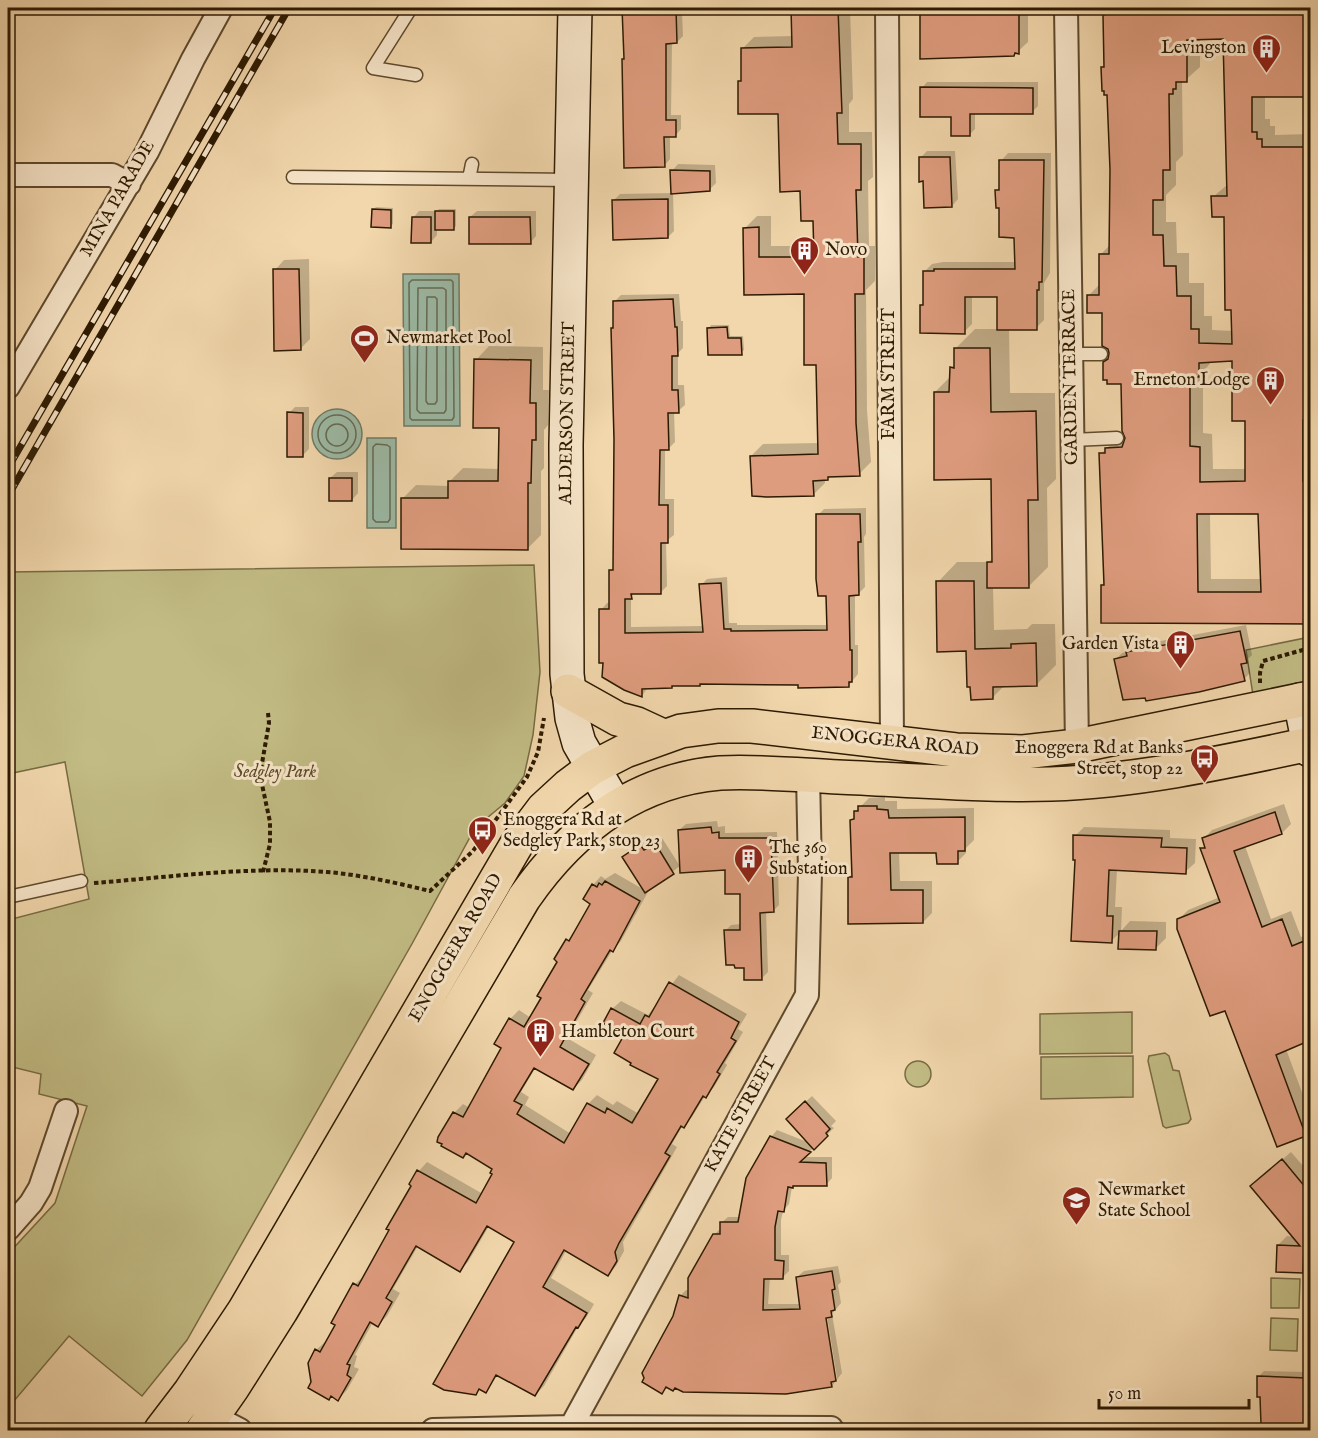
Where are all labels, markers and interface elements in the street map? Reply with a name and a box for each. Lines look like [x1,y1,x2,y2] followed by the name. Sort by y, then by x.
[1251,32,1283,74] building icon: Levingston
[1161,37,1246,60] place label: Levingston
[75,137,161,261] street label: MINA PARADE
[788,234,820,276] building icon: Novo
[825,239,867,262] place label: Novo
[1058,289,1084,465] street label: GARDEN TERRACE
[878,308,901,440] street label: FARM STREET
[555,321,581,506] street label: ALDERSON STREET
[349,322,381,364] sports icon: Newmarket Pool
[386,327,512,350] place label: Newmarket Pool
[1255,364,1287,406] building icon: Erneton Lodge
[1133,369,1250,392] place label: Erneton Lodge
[1164,628,1196,670] building icon: Garden Vista
[1062,633,1159,656] place label: Garden Vista
[810,722,980,762] street label: ENOGGERA ROAD
[1015,737,1183,781] place label: Enoggera Rd at Banks Street, stop 22
[1188,742,1220,784] bus stop icon: Enoggera Rd at Banks Street, stop 22
[234,761,316,784] park label: Sedgley Park
[503,809,660,853] place label: Enoggera Rd at Sedgley Park, stop 23
[466,814,498,856] bus stop icon: Enoggera Rd at Sedgley Park, stop 23
[769,837,848,881] place label: The 360 Substation
[732,842,764,884] building icon: The 360 Substation
[404,870,508,1026] street label: ENOGGERA ROAD
[524,1016,556,1058] building icon: Hambleton Court
[561,1021,695,1044] place label: Hambleton Court
[700,1053,782,1177] street label: KATE STREET
[1098,1179,1190,1223] place label: Newmarket State School
[1061,1184,1093,1226] school or university icon: Newmarket State School
[1099,1372,1249,1410] scale bar
[1108,1383,1141,1406] text: 50 m

